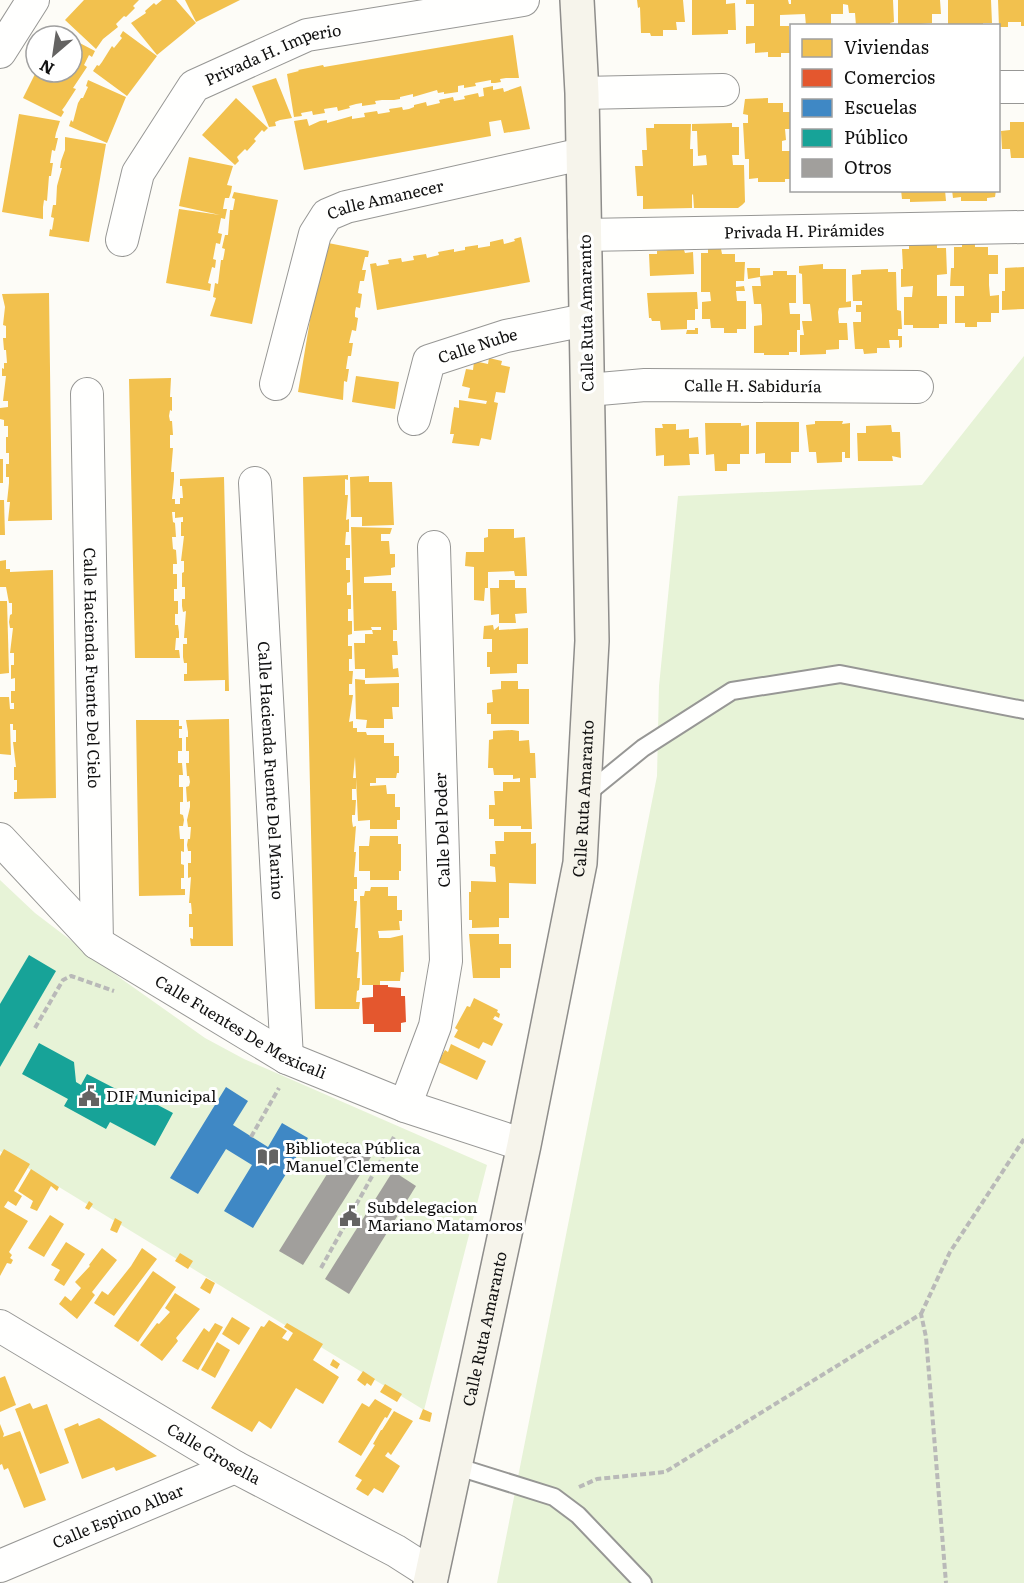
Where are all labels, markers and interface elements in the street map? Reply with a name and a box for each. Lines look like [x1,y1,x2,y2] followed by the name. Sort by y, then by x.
[200,17,343,91] street label: Privada H. Imperio
[24,24,84,84] north arrow
[790,24,1000,192] legend
[844,33,929,60] text: Viviendas
[35,54,58,82] text: N
[844,63,935,90] text: Comercios
[844,93,917,120] text: Escuelas
[844,123,908,150] text: Público
[844,153,891,180] text: Otros
[323,172,446,225] street label: Calle Amanecer
[724,217,884,243] street label: Privada H. Pirámides
[572,234,598,392] street label: Calle Ruta Amaranto
[434,321,519,368] street label: Calle Nube
[684,372,822,397] street label: Calle H. Sabiduría
[79,547,107,789] street label: Calle Hacienda Fuente Del Cielo
[253,640,291,901] street label: Calle Hacienda Fuente Del Marino
[564,719,599,879] street label: Calle Ruta Amaranto
[427,772,455,888] street label: Calle Del Poder
[151,968,331,1084] street label: Calle Fuentes De Mexicali
[106,1083,216,1107] place label: DIF Municipal
[77,1084,101,1108] public building icon: DIF Municipal
[285,1135,421,1177] place label: Biblioteca Pública Manuel Clemente
[256,1145,280,1169] library icon: Biblioteca Pública Manuel Clemente
[367,1194,523,1236] place label: Subdelegacion Mariano Matamoros
[338,1204,362,1228] public building icon: Subdelegacion Mariano Matamoros
[455,1249,512,1408] street label: Calle Ruta Amaranto
[163,1416,266,1490] street label: Calle Grosella
[48,1477,187,1554] street label: Calle Espino Albar

